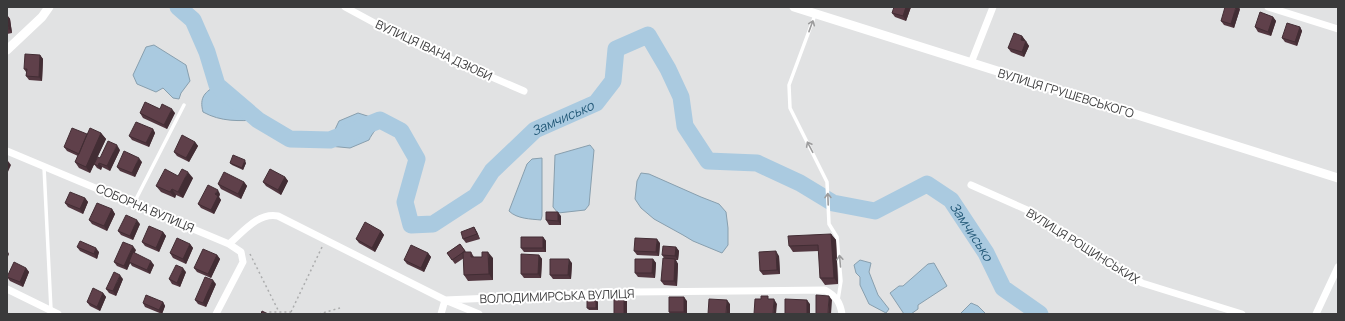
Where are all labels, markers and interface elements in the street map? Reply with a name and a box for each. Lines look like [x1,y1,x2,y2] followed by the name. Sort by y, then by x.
[373,15,495,85] street label: ВУЛИЦЯ ІВАНА ДЗЮБИ
[807,20,815,32] one-way arrow
[996,64,1136,122] street label: ВУЛИЦЯ ГРУШЕВСЬКОГО
[528,96,598,140] water label: Замчисько
[806,141,813,153] one-way arrow
[93,180,197,236] street label: СОБОРНА ВУЛИЦЯ
[824,193,832,206] one-way arrow
[946,199,998,265] water label: Замчисько
[1023,204,1144,288] street label: ВУЛИЦЯ РОЩИНСЬКИХ
[836,255,843,268] one-way arrow
[479,285,635,307] street label: ВОЛОДИМИРСЬКА ВУЛИЦЯ

